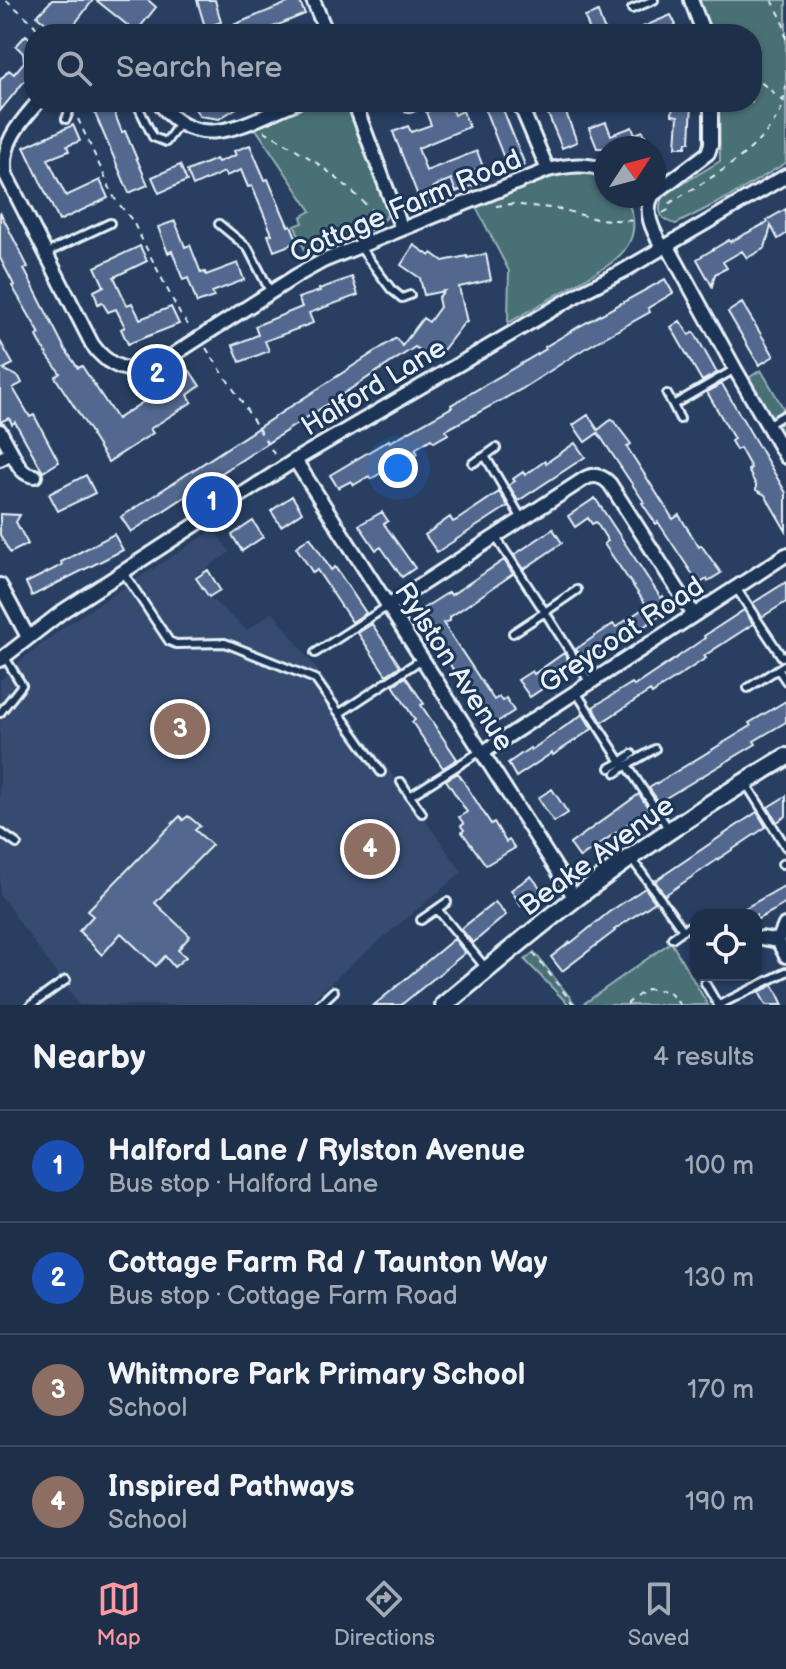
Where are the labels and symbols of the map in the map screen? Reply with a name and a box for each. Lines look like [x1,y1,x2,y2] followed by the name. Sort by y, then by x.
[594,136,666,208] north arrow
[285,143,526,270] street label: Cottage Farm Road
[296,331,452,443] street label: Halford Lane
[131,344,183,404] pin: 2
[378,448,418,488] your location
[186,472,238,532] pin: 1
[533,570,710,701] street label: Greycoat Road
[387,576,520,757] street label: Rylston Avenue
[154,699,206,759] pin: 3
[513,789,681,923] street label: Beake Avenue
[344,819,396,879] pin: 4

